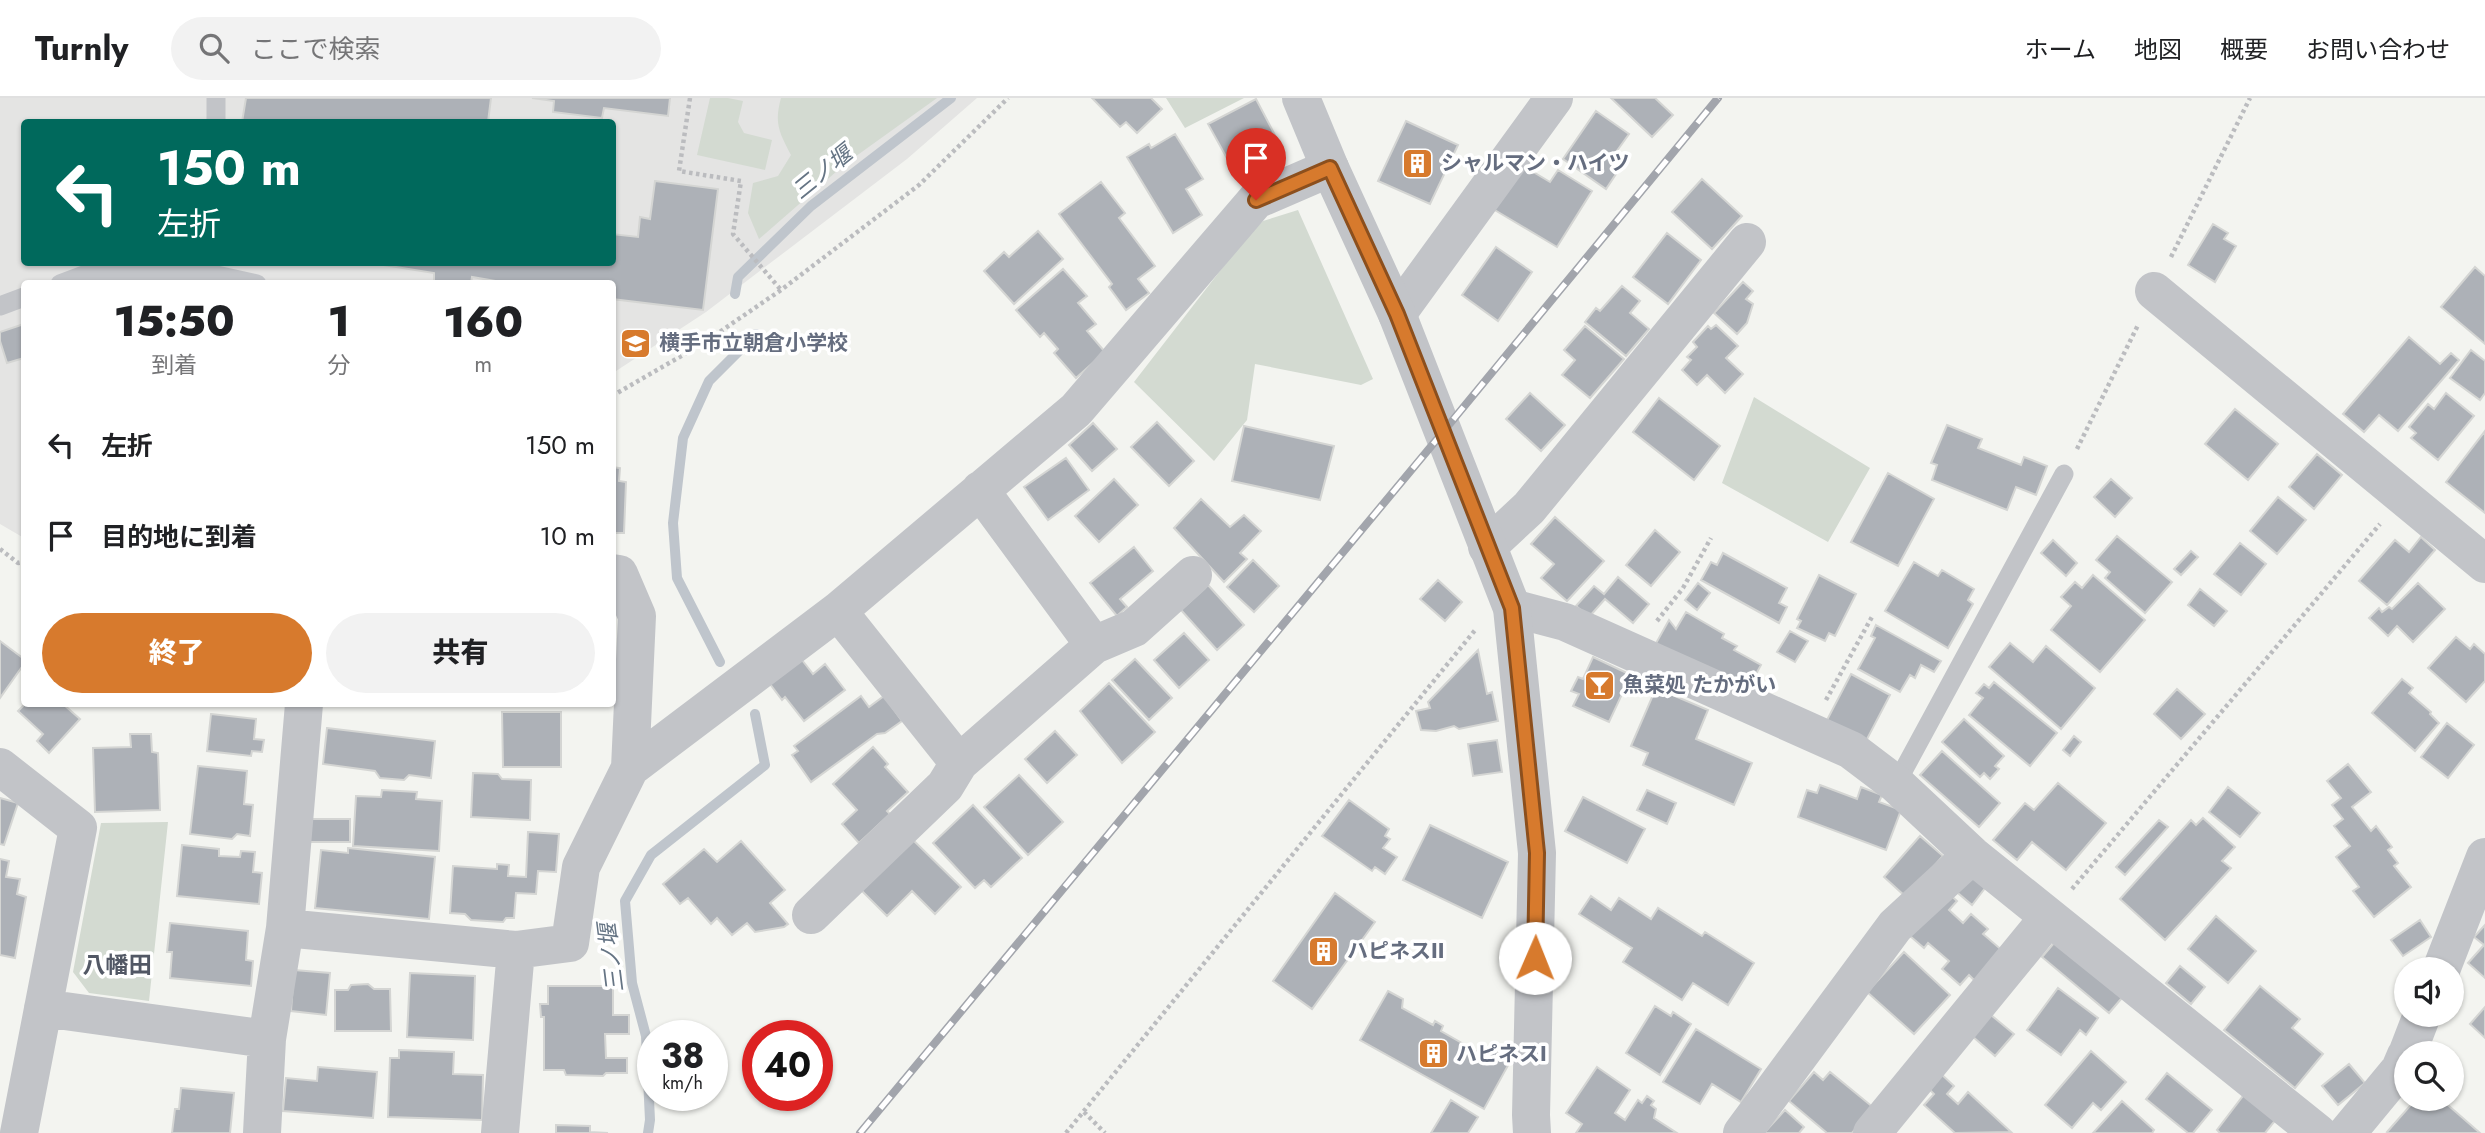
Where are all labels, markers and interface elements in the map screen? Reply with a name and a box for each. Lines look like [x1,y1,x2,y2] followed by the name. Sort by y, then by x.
[171,17,661,80] search box
[35,25,129,72] text: Turnly
[195,29,233,67] icon: search
[251,30,381,68] text: ここで検索
[2025,32,2096,67] text: ホーム
[2134,32,2182,67] text: 地図
[2220,32,2268,67] text: 概要
[2306,32,2450,67] text: お問い合わせ
[1226,128,1286,200] pin
[157,133,301,203] text: 150 m
[784,135,863,207] water label: 三ノ堰
[1237,139,1275,177] icon: arrive
[1401,146,1435,180] building icon: シャルマン・ハイツ
[42,147,133,238] icon: left
[1441,148,1630,178] place label: シャルマン・ハイツ
[157,201,221,247] text: 左折
[114,291,235,352] text: 15:50
[328,291,350,352] text: 1
[443,292,523,353] text: 160
[619,326,653,360] school or university icon: 横手市立朝倉小学校
[659,328,848,358] place label: 横手市立朝倉小学校
[474,347,492,381] text: m
[151,348,197,382] text: 到着
[327,348,350,382] text: 分
[42,426,80,464] icon: left
[525,426,595,464] text: 150 m
[101,427,153,465] text: 左折
[42,517,80,555] icon: arrive
[540,517,595,555] text: 10 m
[101,518,257,556] text: 目的地に到着
[42,613,312,693] button: 終了
[326,613,595,693] button: 共有
[1583,668,1617,702] bar icon: 魚菜処 たかがい
[1623,670,1776,700] place label: 魚菜処 たかがい
[589,918,632,994] water label: 三ノ堰
[1498,921,1572,995] position arrow
[1307,934,1341,968] building icon: ハピネスII
[1347,936,1444,966] place label: ハピネスII
[83,948,152,982] district label: 八幡田
[2394,957,2464,1111] map controls
[2394,957,2464,1027] button: sound
[742,1020,833,1111] speed limit sign: 40
[661,1031,704,1081] text: 38
[1416,1037,1450,1071] building icon: ハピネスI
[1456,1039,1547,1069] place label: ハピネスI
[2394,1041,2464,1111] button: search
[662,1070,703,1096] text: km/h

